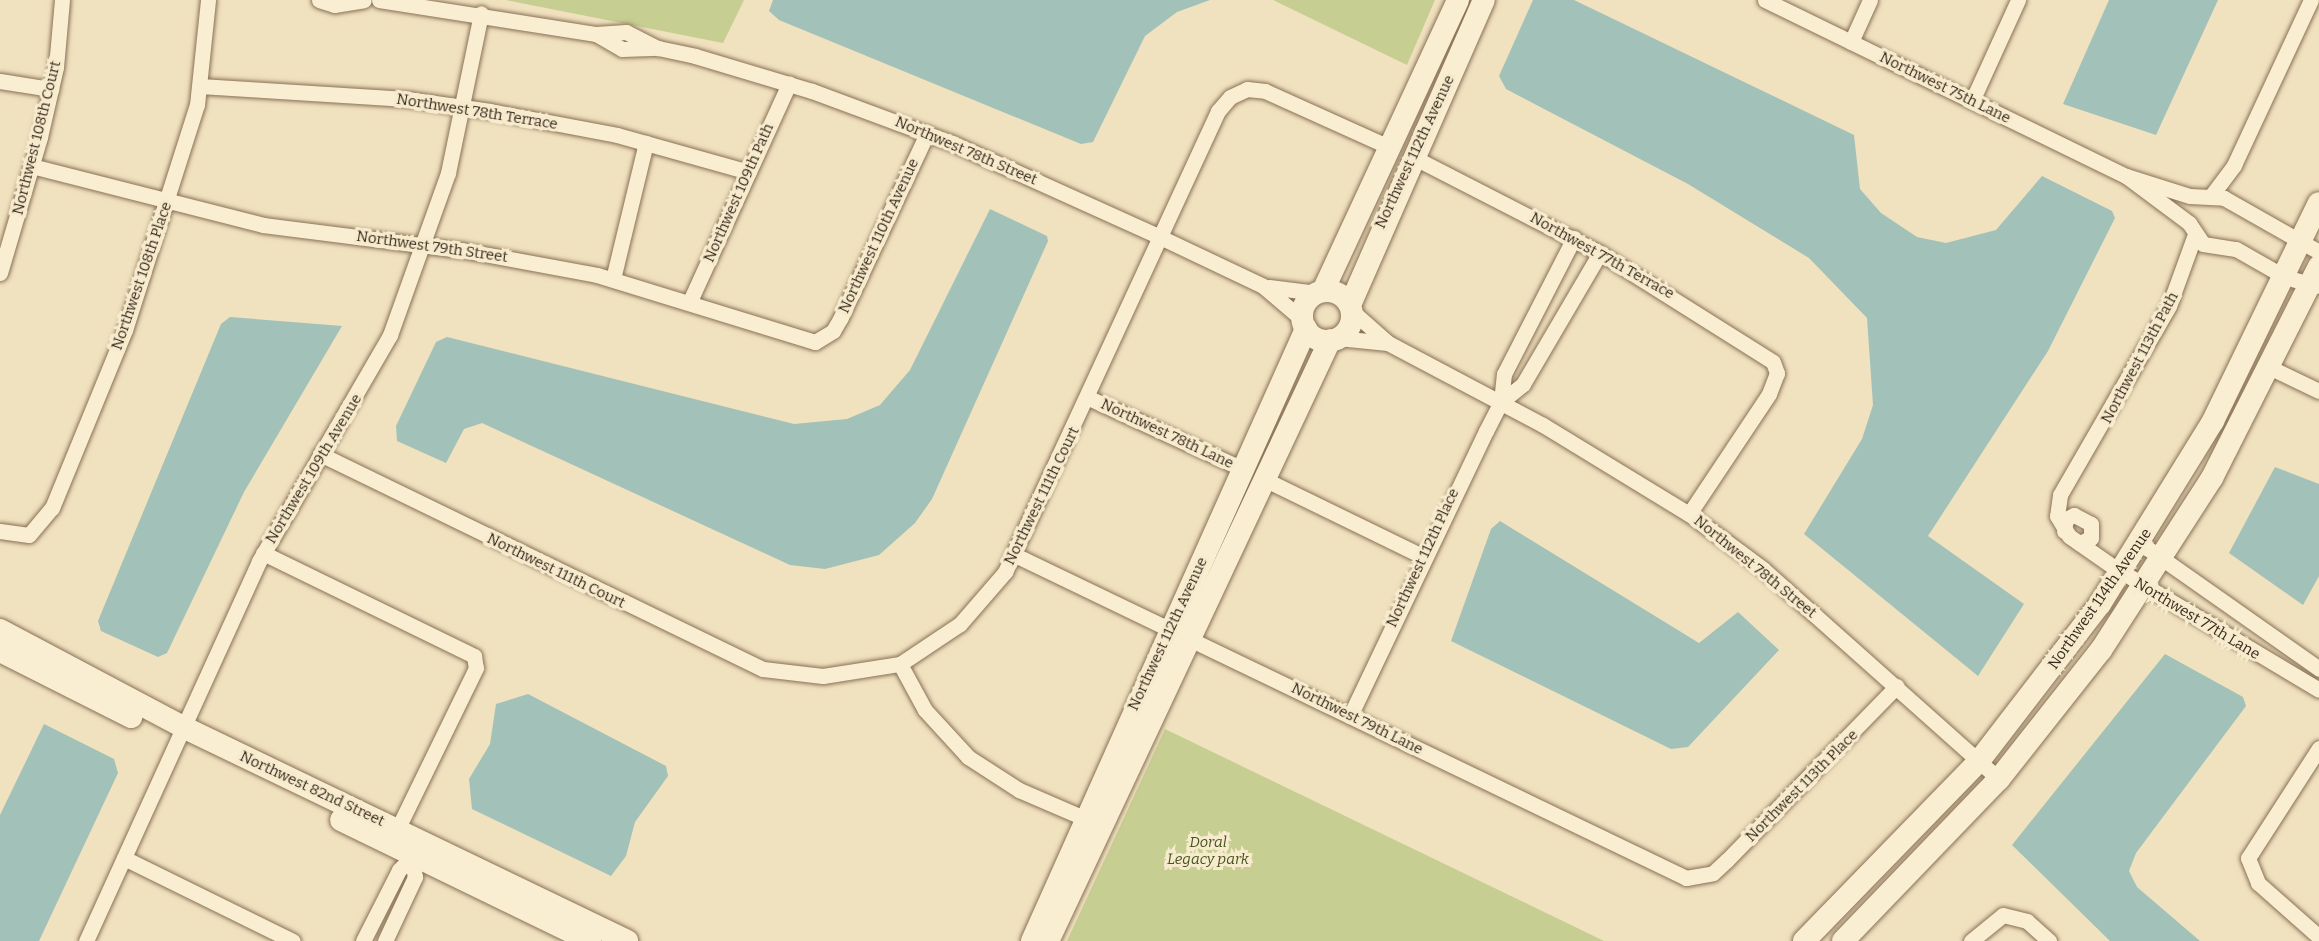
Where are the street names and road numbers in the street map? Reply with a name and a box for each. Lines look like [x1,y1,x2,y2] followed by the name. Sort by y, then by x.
[1877,48,2013,128] street label: Northwest 75th Lane
[9,59,65,217] street label: Northwest 108th Court
[1371,72,1459,232] street label: Northwest 112th Avenue
[395,90,559,134] street label: Northwest 78th Terrace
[892,113,1040,189] street label: Northwest 78th Street
[700,121,778,265] street label: Northwest 109th Path
[835,156,923,316] street label: Northwest 110th Avenue
[108,200,176,352] street label: Northwest 108th Place
[1527,209,1677,303] street label: Northwest 77th Terrace
[355,227,509,267] street label: Northwest 79th Street
[2098,289,2182,427] street label: Northwest 113th Path
[262,391,366,547] street label: Northwest 109th Avenue
[1098,395,1236,473] street label: Northwest 78th Lane
[1001,424,1083,568] street label: Northwest 111th Court
[1383,486,1463,630] street label: Northwest 112th Place
[1690,512,1820,622] street label: Northwest 78th Street
[2044,525,2156,673] street label: Northwest 114th Avenue
[484,530,628,612] street label: Northwest 111th Court
[1124,554,1212,714] street label: Northwest 112th Avenue
[2131,574,2263,664] street label: Northwest 77th Lane
[1288,679,1426,759] street label: Northwest 79th Lane
[1742,726,1862,846] street label: Northwest 113th Place
[237,748,387,830] street label: Northwest 82nd Street

